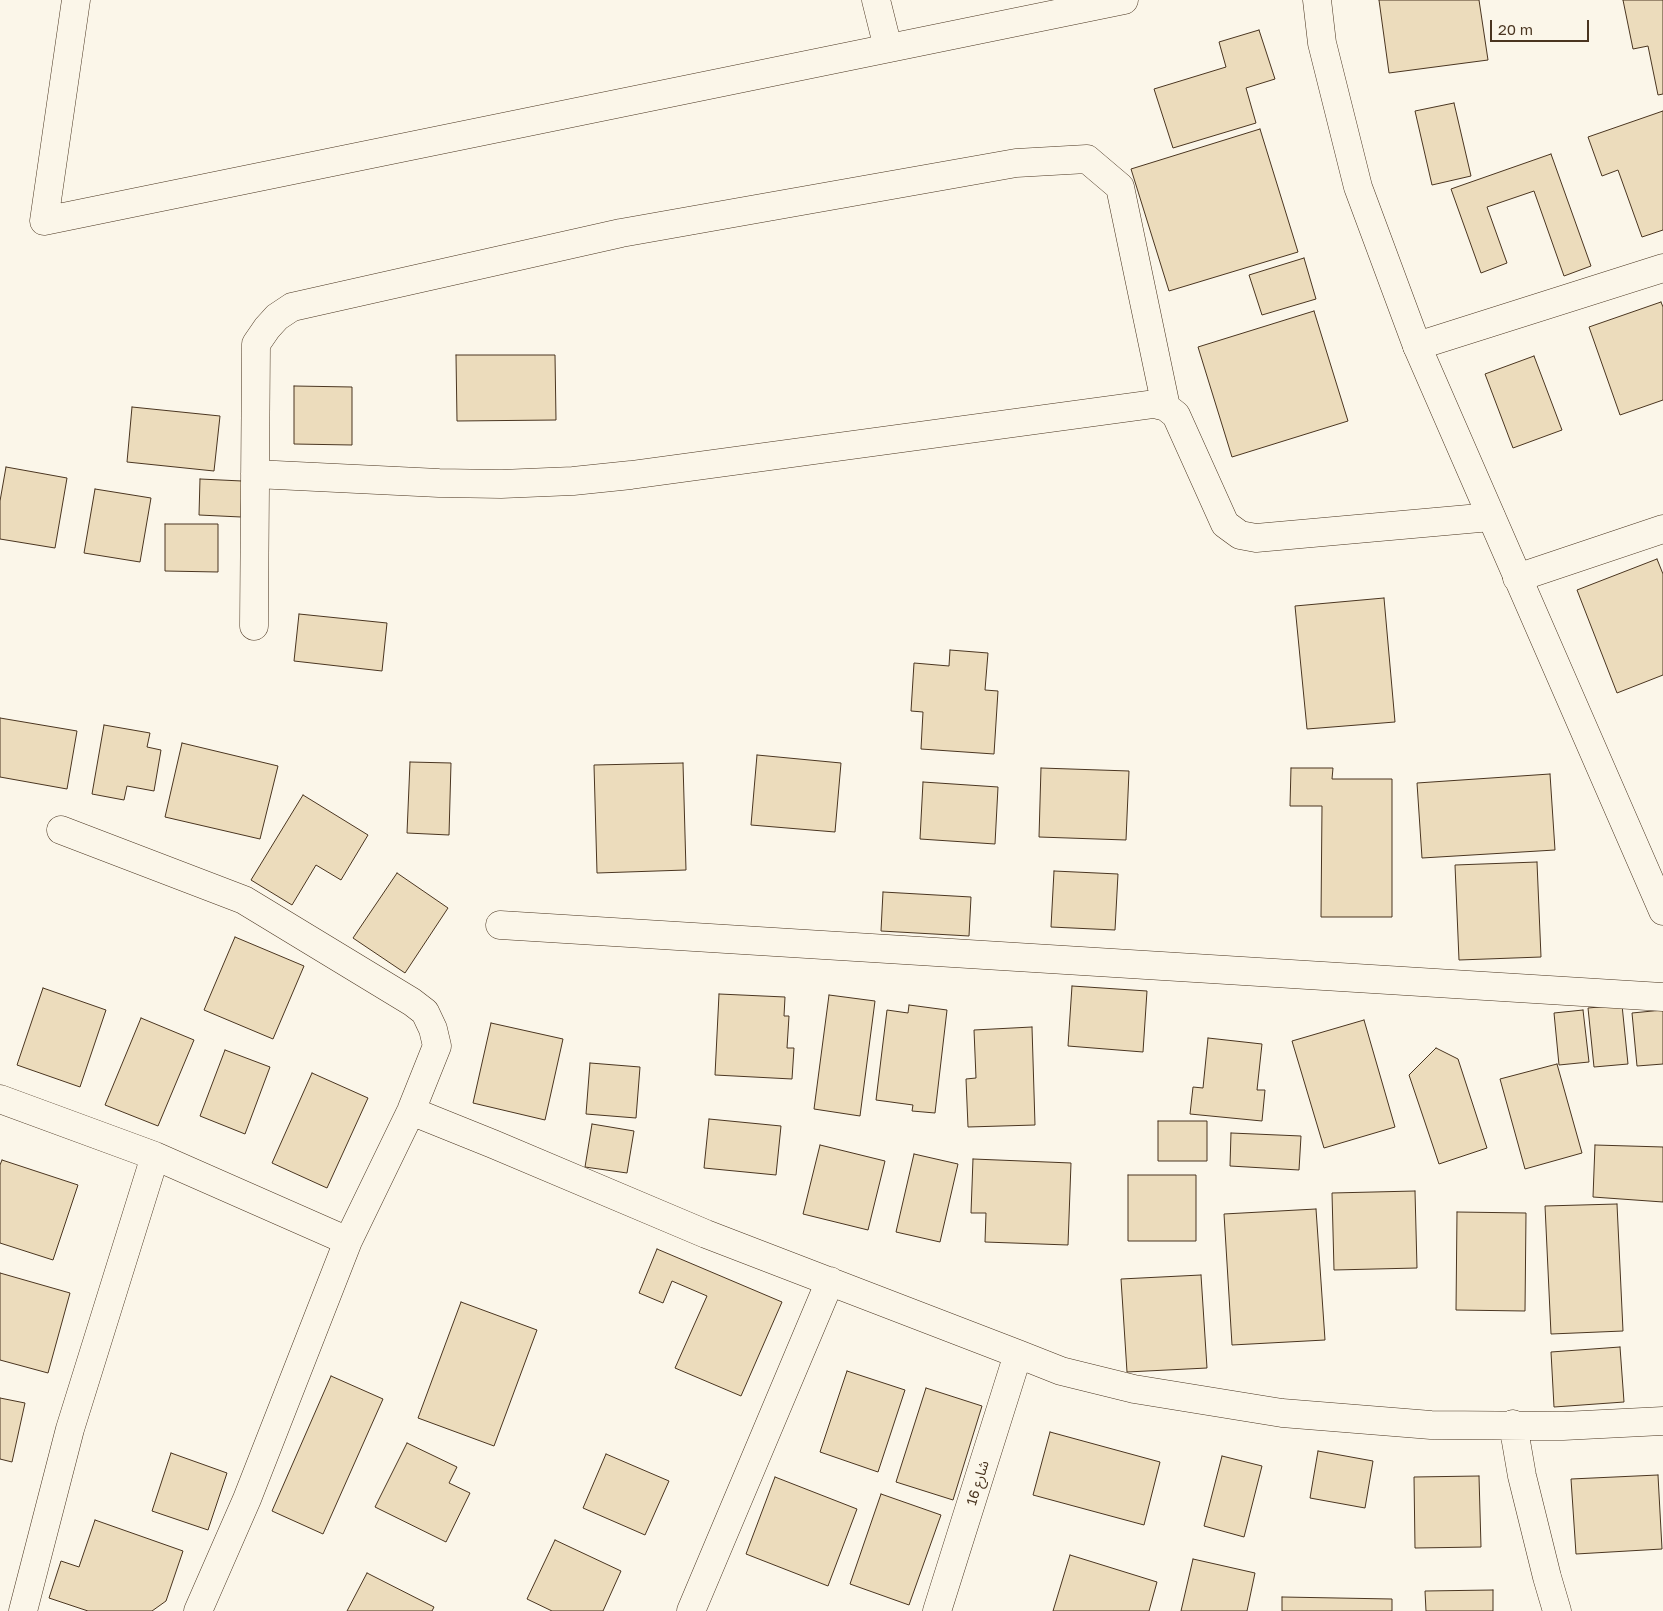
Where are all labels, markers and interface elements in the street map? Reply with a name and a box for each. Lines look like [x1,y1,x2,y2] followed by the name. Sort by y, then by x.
[1493,10,1592,42] scale bar
[1498,20,1533,38] text: 20 m
[963,1459,993,1507] street label: شارع 16

